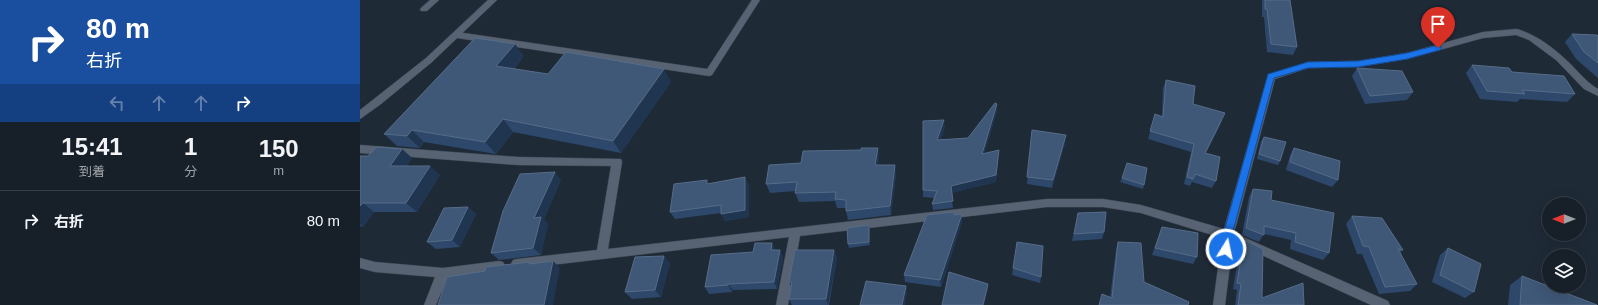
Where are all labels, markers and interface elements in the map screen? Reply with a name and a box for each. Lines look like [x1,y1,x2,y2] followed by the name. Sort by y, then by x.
[1421,7.0,1455,48] pin
[86,13,150,44] text: 80 m
[1427,13,1449,35] icon: arrive
[20,16,72,68] icon: right
[86,51,122,71] text: 右折
[106,92,128,114] icon: left
[148,92,170,114] icon: ahead
[190,92,212,114] icon: ahead
[232,92,254,114] icon: right
[61,133,123,160] text: 15:41
[184,133,197,160] text: 1
[259,135,299,162] text: 150
[273,163,284,178] text: m
[79,164,105,179] text: 到着
[184,164,197,179] text: 分
[1542,197,1586,241] north arrow
[1542,197,1586,293] map controls
[20,210,42,232] icon: right
[307,212,340,229] text: 80 m
[54,213,84,230] text: 右折
[1205,228,1247,270] position arrow
[1542,249,1586,293] button: layers

